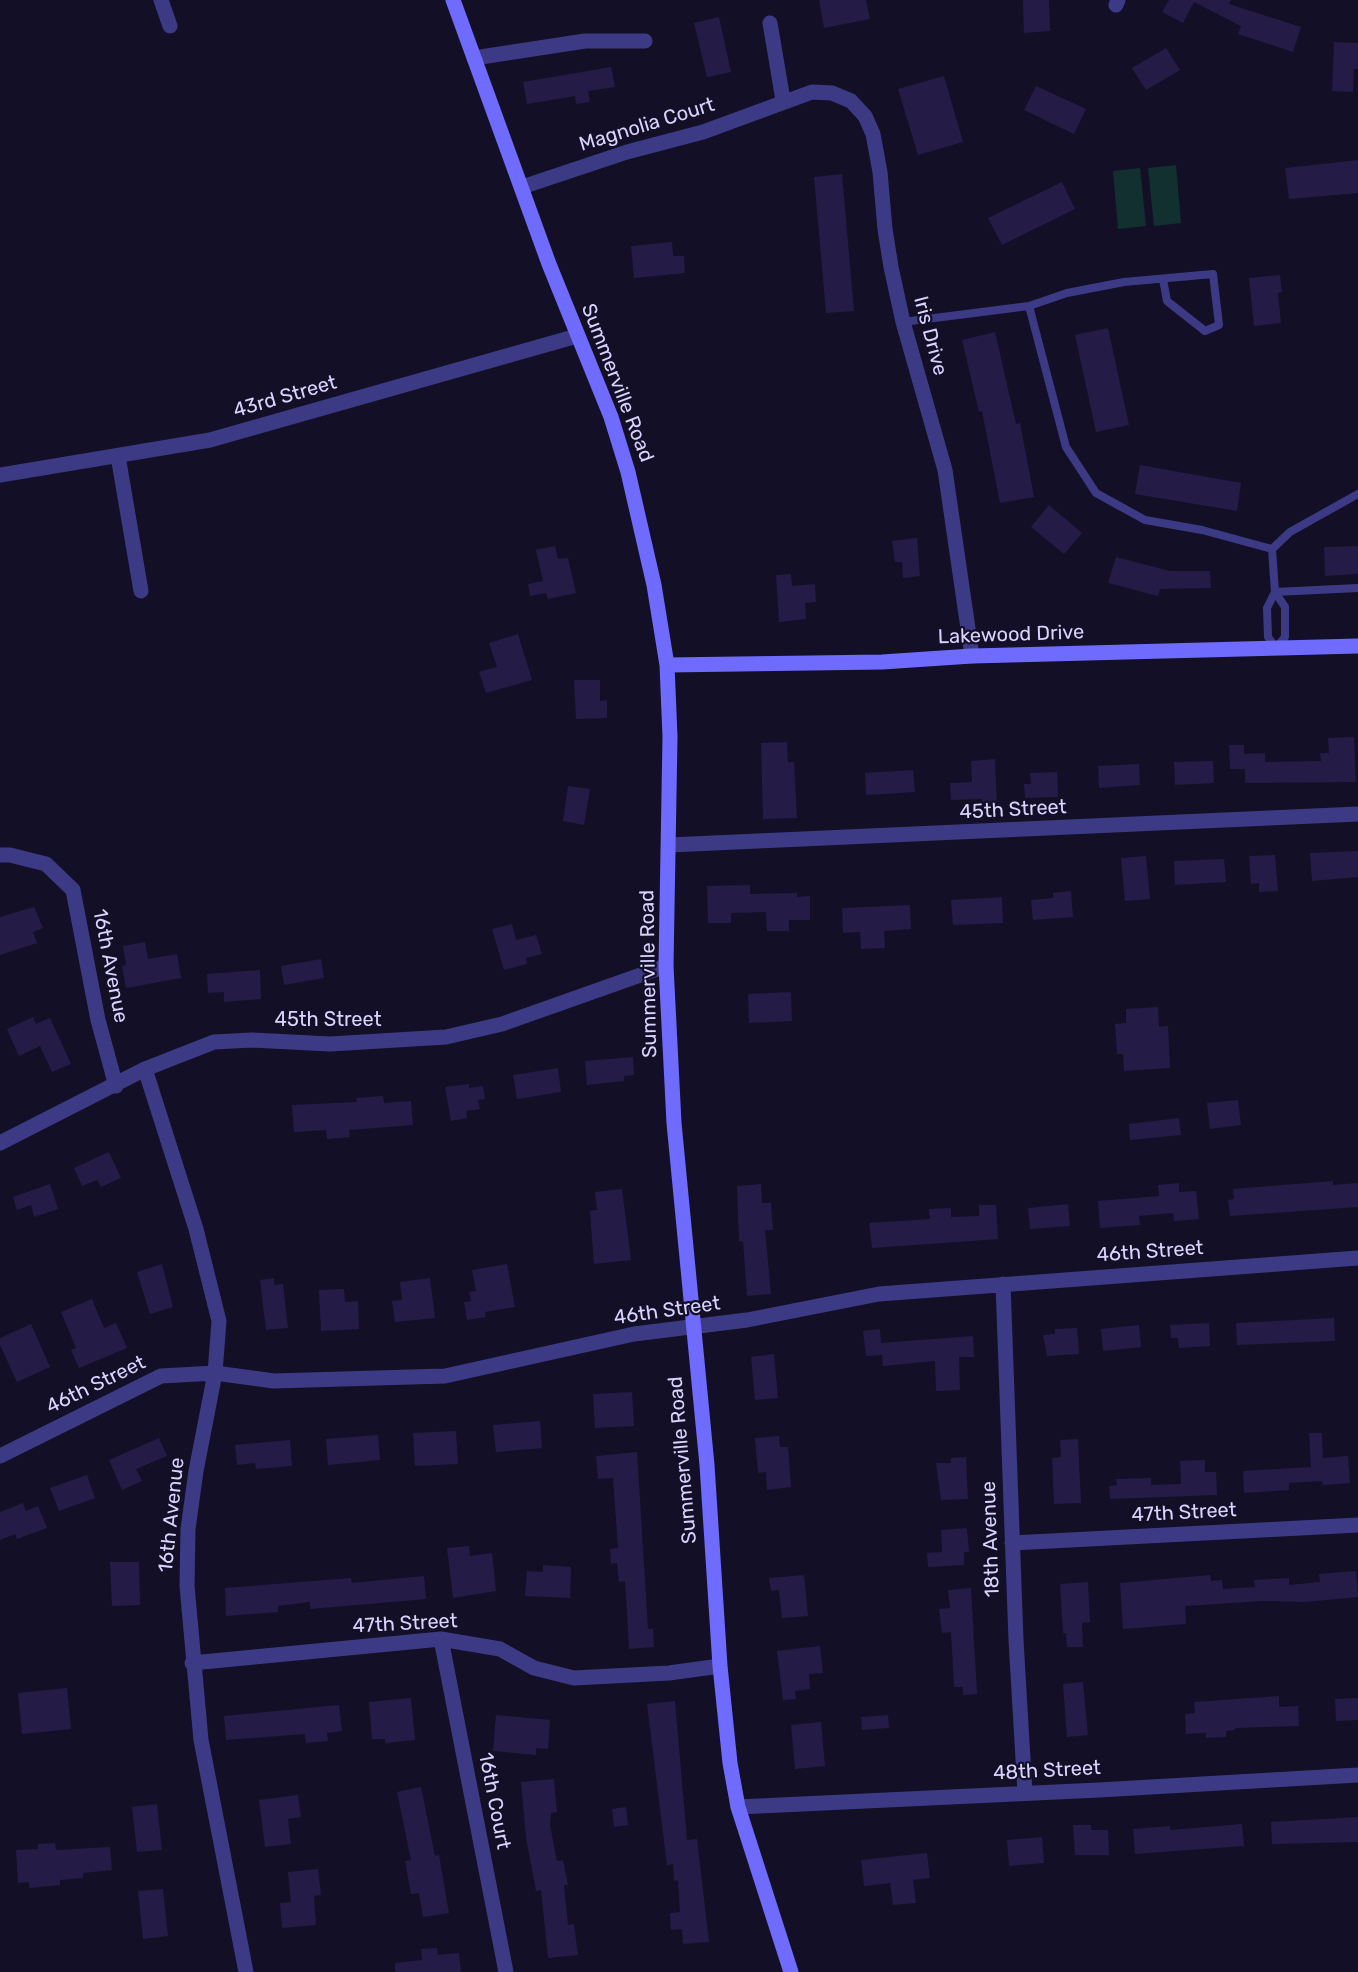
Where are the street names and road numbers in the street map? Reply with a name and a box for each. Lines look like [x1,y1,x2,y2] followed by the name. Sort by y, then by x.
[576,93,718,157] street label: Magnolia Court
[908,294,952,378] street label: Iris Drive
[576,300,658,466] street label: Summerville Road
[231,371,339,423] street label: 43rd Street
[937,620,1085,650] street label: Lakewood Drive
[959,795,1067,825] street label: 45th Street
[636,890,662,1058] street label: Summerville Road
[87,907,133,1025] street label: 16th Avenue
[274,1008,382,1032] street label: 45th Street
[1096,1236,1204,1268] street label: 46th Street
[612,1292,722,1330] street label: 46th Street
[43,1351,149,1419] street label: 46th Street
[664,1375,702,1545] street label: Summerville Road
[154,1456,190,1574] street label: 16th Avenue
[977,1481,1005,1597] street label: 18th Avenue
[1131,1498,1237,1528] street label: 47th Street
[352,1609,458,1639] street label: 47th Street
[473,1751,515,1851] street label: 16th Court
[993,1756,1101,1786] street label: 48th Street

